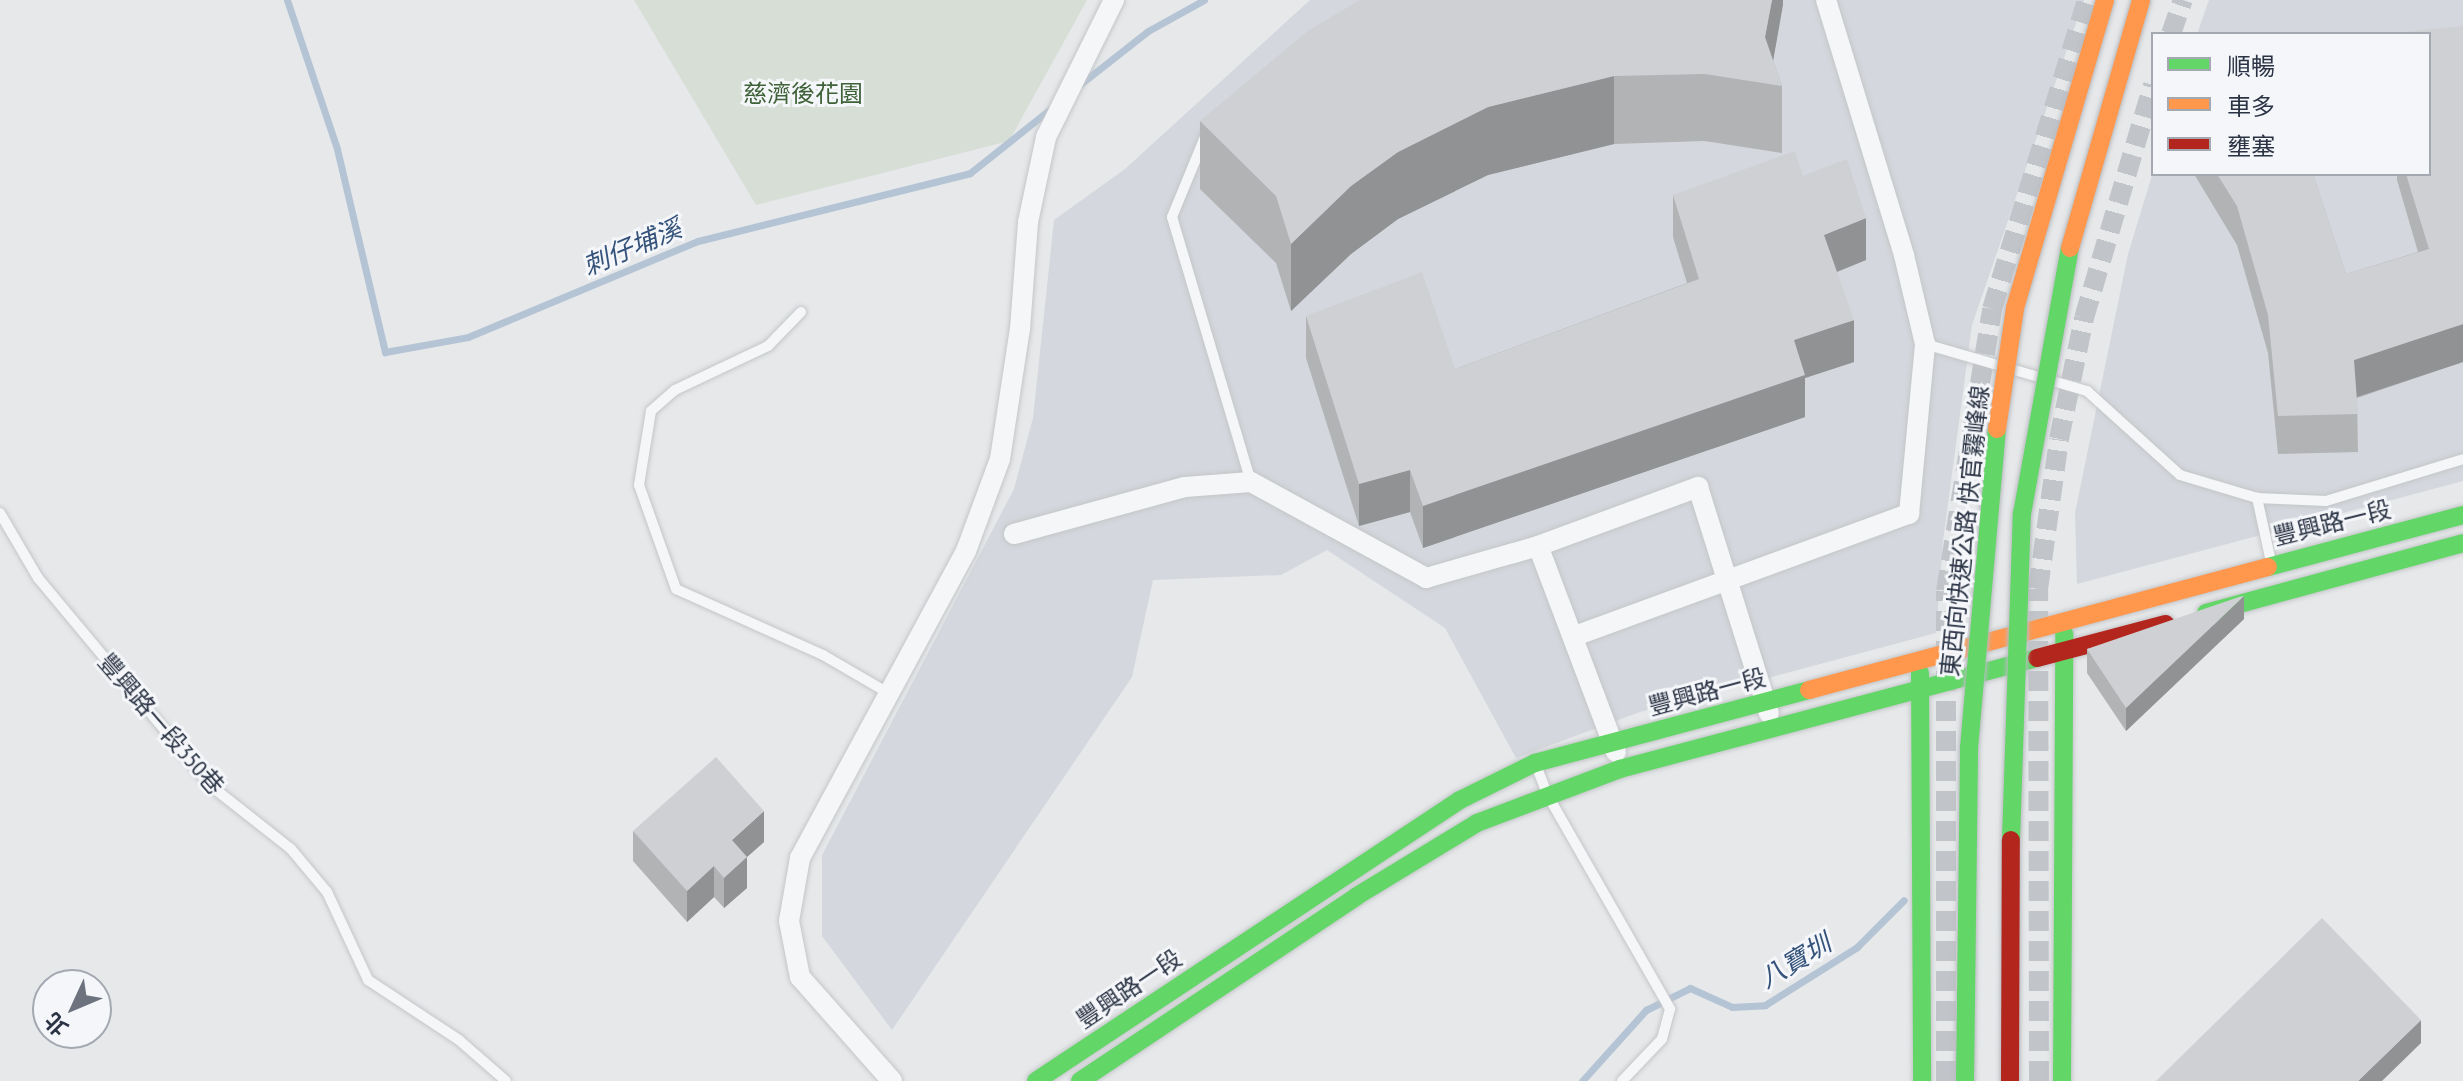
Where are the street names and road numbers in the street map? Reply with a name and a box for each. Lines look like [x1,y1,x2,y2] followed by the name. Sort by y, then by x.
[1935,384,1995,678] street label: 東西向快速公路 快官霧峰線
[2270,495,2394,551] street label: 豐興路一段
[92,648,230,800] street label: 豐興路一段350巷
[1645,663,1769,721] street label: 豐興路一段
[1071,944,1187,1034] street label: 豐興路一段

